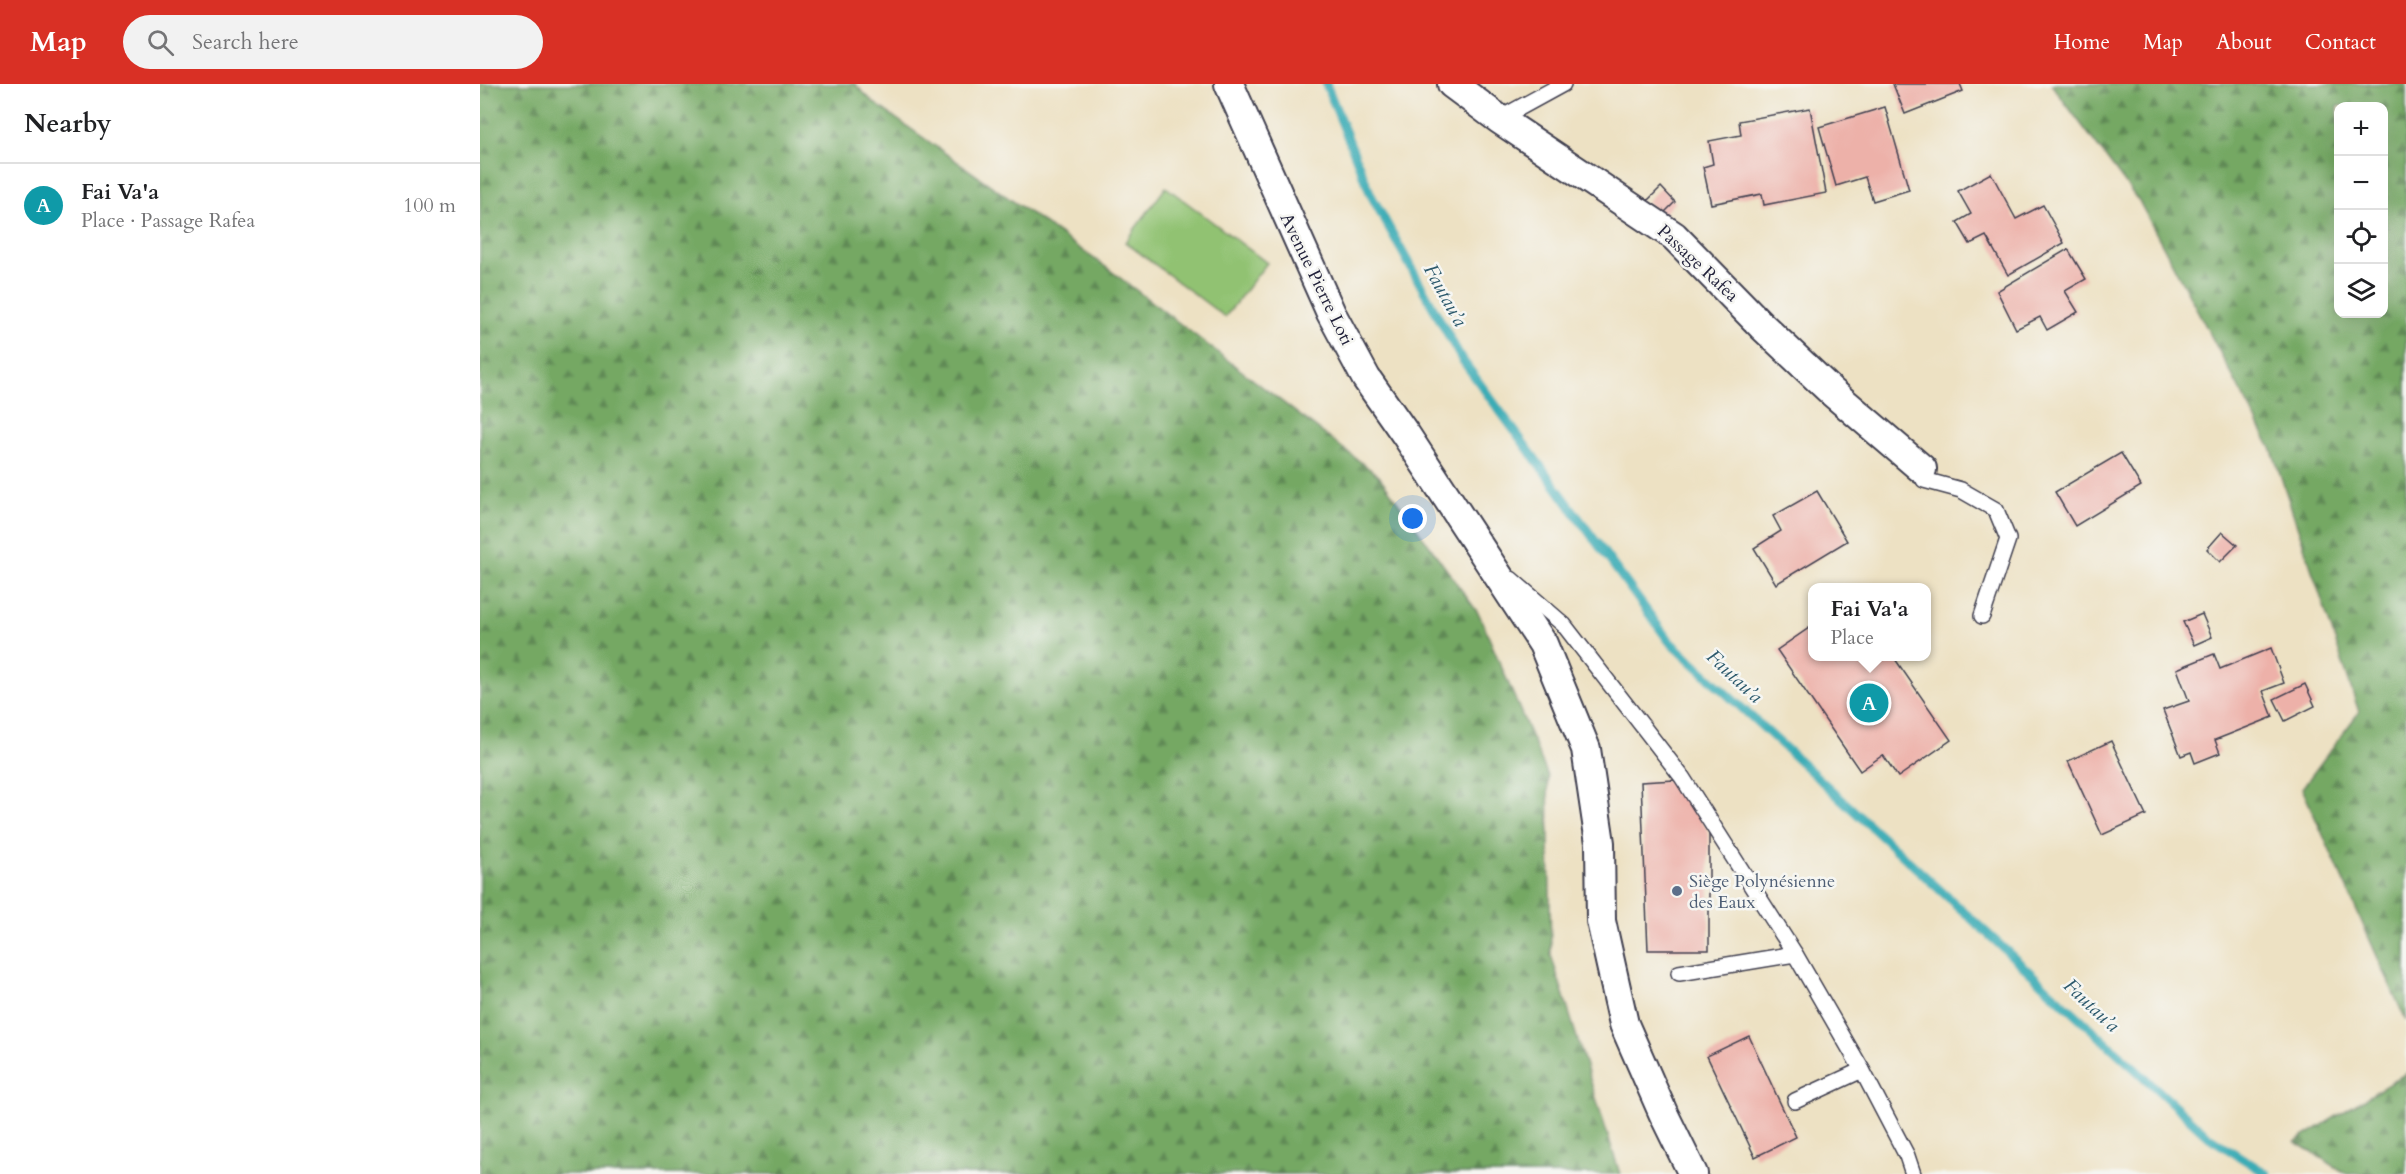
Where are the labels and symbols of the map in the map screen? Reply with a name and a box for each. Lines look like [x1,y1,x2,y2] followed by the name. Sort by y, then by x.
[1274,209,1359,350] street label: Avenue Pierre Loti
[1651,219,1744,308] street label: Passage Rafea
[1417,259,1474,331] water label: Fautau’a
[1398,504,1427,533] your location
[1701,643,1769,709] water label: Fautau’a
[1850,680,1888,726] pin: A
[1689,869,1835,915] place label: Siège Polynésienne des Eaux
[1670,884,1684,898] marker: Siège Polynésienne des Eaux
[2058,972,2126,1038] water label: Fautau’a

